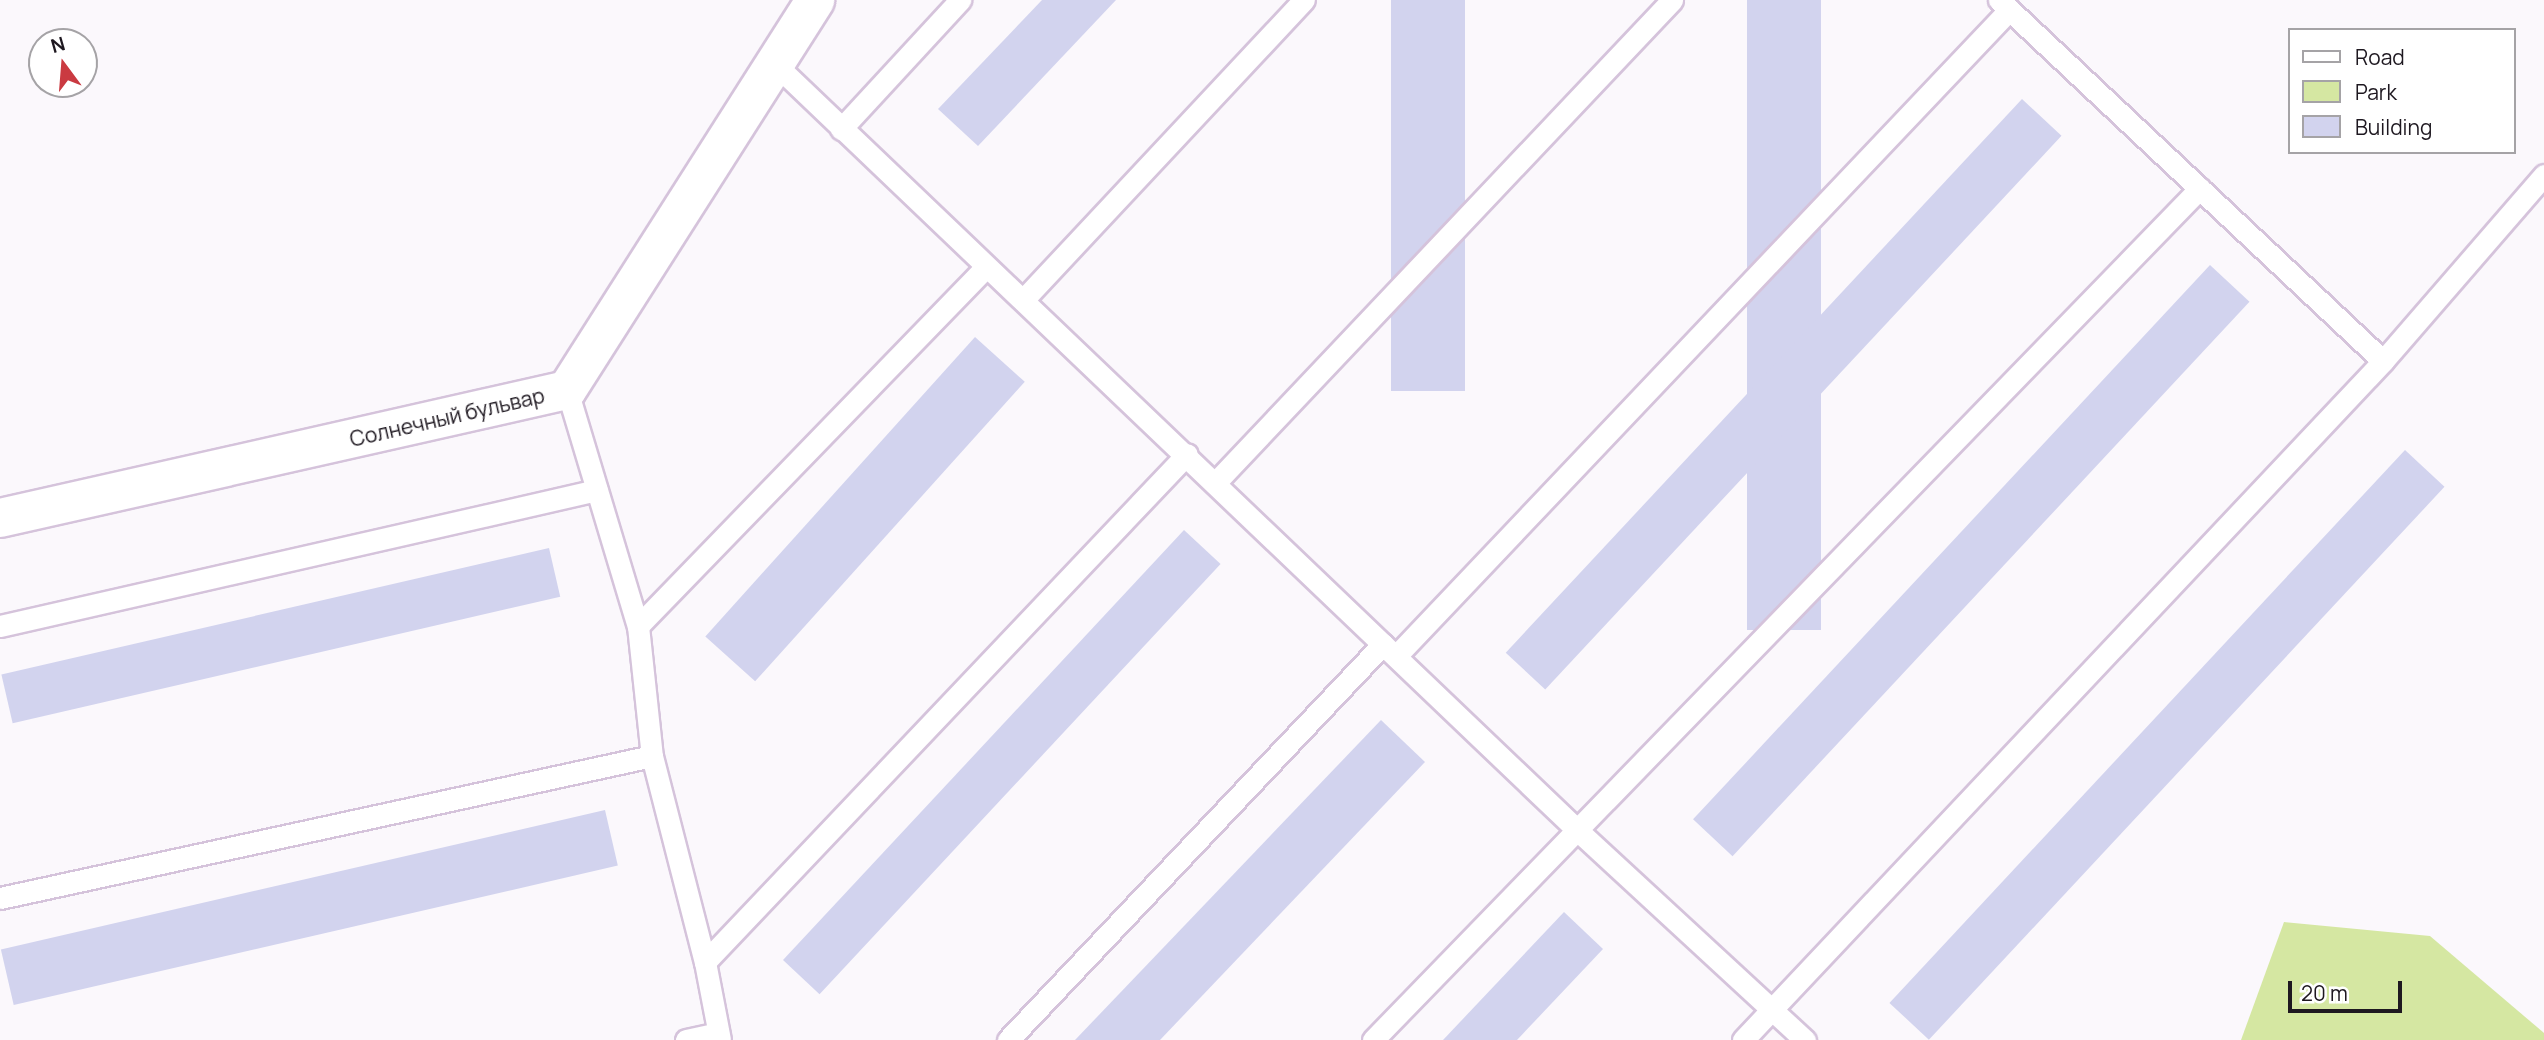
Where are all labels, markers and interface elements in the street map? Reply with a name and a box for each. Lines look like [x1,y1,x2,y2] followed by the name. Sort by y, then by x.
[28,28,98,98] north arrow
[2288,28,2516,154] legend
[48,30,68,59] text: N
[2355,43,2405,71] text: Road
[2355,78,2397,106] text: Park
[2355,113,2432,141] text: Building
[347,382,547,452] street label: Солнечный бульвар
[2292,967,2406,1011] scale bar
[2301,979,2348,1007] text: 20 m

